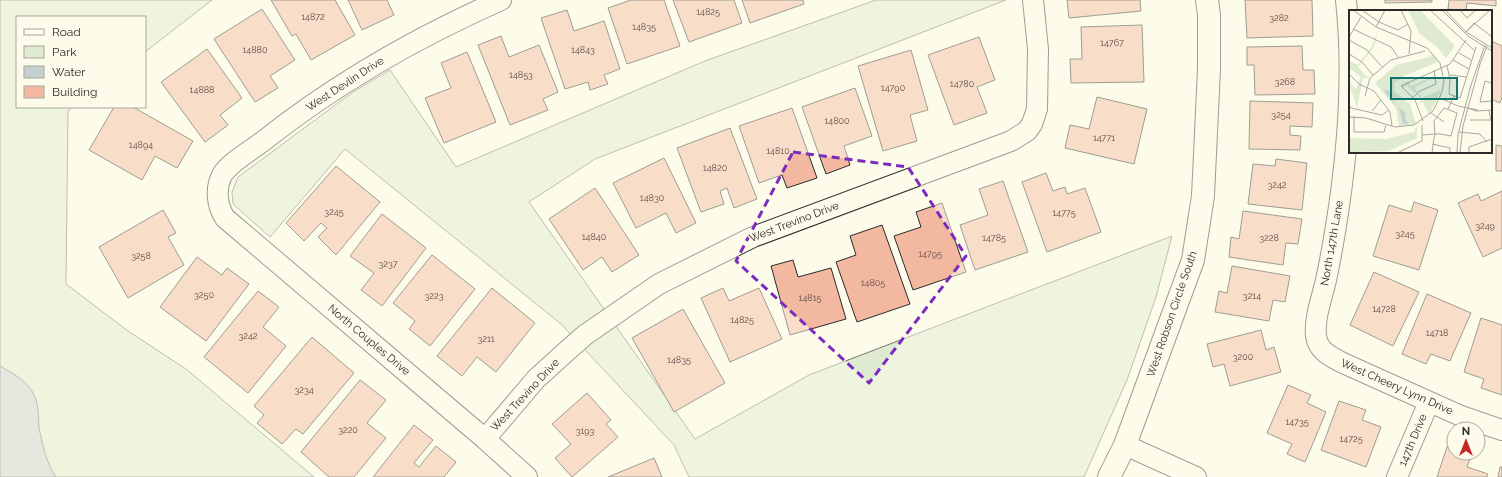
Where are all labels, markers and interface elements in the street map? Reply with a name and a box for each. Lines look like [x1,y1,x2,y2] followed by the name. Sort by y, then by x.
[696,7,720,17] house number: 14825
[1349,10,1492,153] inset map
[301,12,325,22] house number: 14872
[1269,13,1289,23] house number: 3282
[16,16,146,108] legend
[632,22,656,32] house number: 14835
[52,25,81,39] text: Road
[1100,38,1124,48] house number: 14767
[52,45,77,59] text: Park
[243,45,268,55] house number: 14880
[571,45,595,55] house number: 14843
[304,54,387,114] street label: West Devlin Drive
[52,65,86,79] text: Water
[509,70,533,80] house number: 14853
[1275,77,1295,87] house number: 3268
[950,79,975,89] house number: 14780
[881,83,906,93] house number: 14790
[52,85,98,99] text: Building
[190,85,214,95] house number: 14888
[1271,110,1291,120] house number: 3254
[824,116,850,126] house number: 14800
[1093,133,1115,143] house number: 14771
[129,140,153,150] house number: 14894
[766,146,790,156] house number: 14810
[703,163,728,173] house number: 14820
[1267,180,1287,190] house number: 3242
[640,193,665,203] house number: 14830
[747,199,841,245] street label: West Trevino Drive
[1318,199,1346,287] street label: North 147th Lane
[324,207,344,217] house number: 3245
[1052,208,1076,218] house number: 14775
[1475,221,1495,231] house number: 3249
[1395,229,1415,239] house number: 3245
[582,232,607,242] house number: 14840
[982,233,1006,243] house number: 14785
[1259,233,1279,243] house number: 3228
[918,249,942,259] house number: 14795
[1144,249,1200,379] street label: West Robson Circle South
[131,251,151,261] house number: 3258
[378,259,398,269] house number: 3237
[861,278,885,288] house number: 14805
[194,290,214,300] house number: 3250
[425,291,444,301] house number: 3223
[1243,291,1261,301] house number: 3214
[799,293,822,303] house number: 14815
[325,302,413,378] street label: North Couples Drive
[1372,304,1396,314] house number: 14728
[730,315,754,325] house number: 14825
[1426,328,1448,338] house number: 14718
[238,331,258,341] house number: 3242
[477,334,495,344] house number: 3211
[1233,352,1254,362] house number: 3200
[667,355,691,365] house number: 14835
[488,356,562,434] street label: West Trevino Drive
[1339,356,1456,418] street label: West Cheery Lynn Drive
[294,385,314,395] house number: 3234
[1396,411,1430,468] street label: 147th Drive
[1285,417,1309,427] house number: 14735
[1446,421,1486,461] north arrow
[338,425,358,435] house number: 3220
[1462,425,1470,438] text: N
[576,426,595,436] house number: 3193
[1339,434,1363,444] house number: 14725

